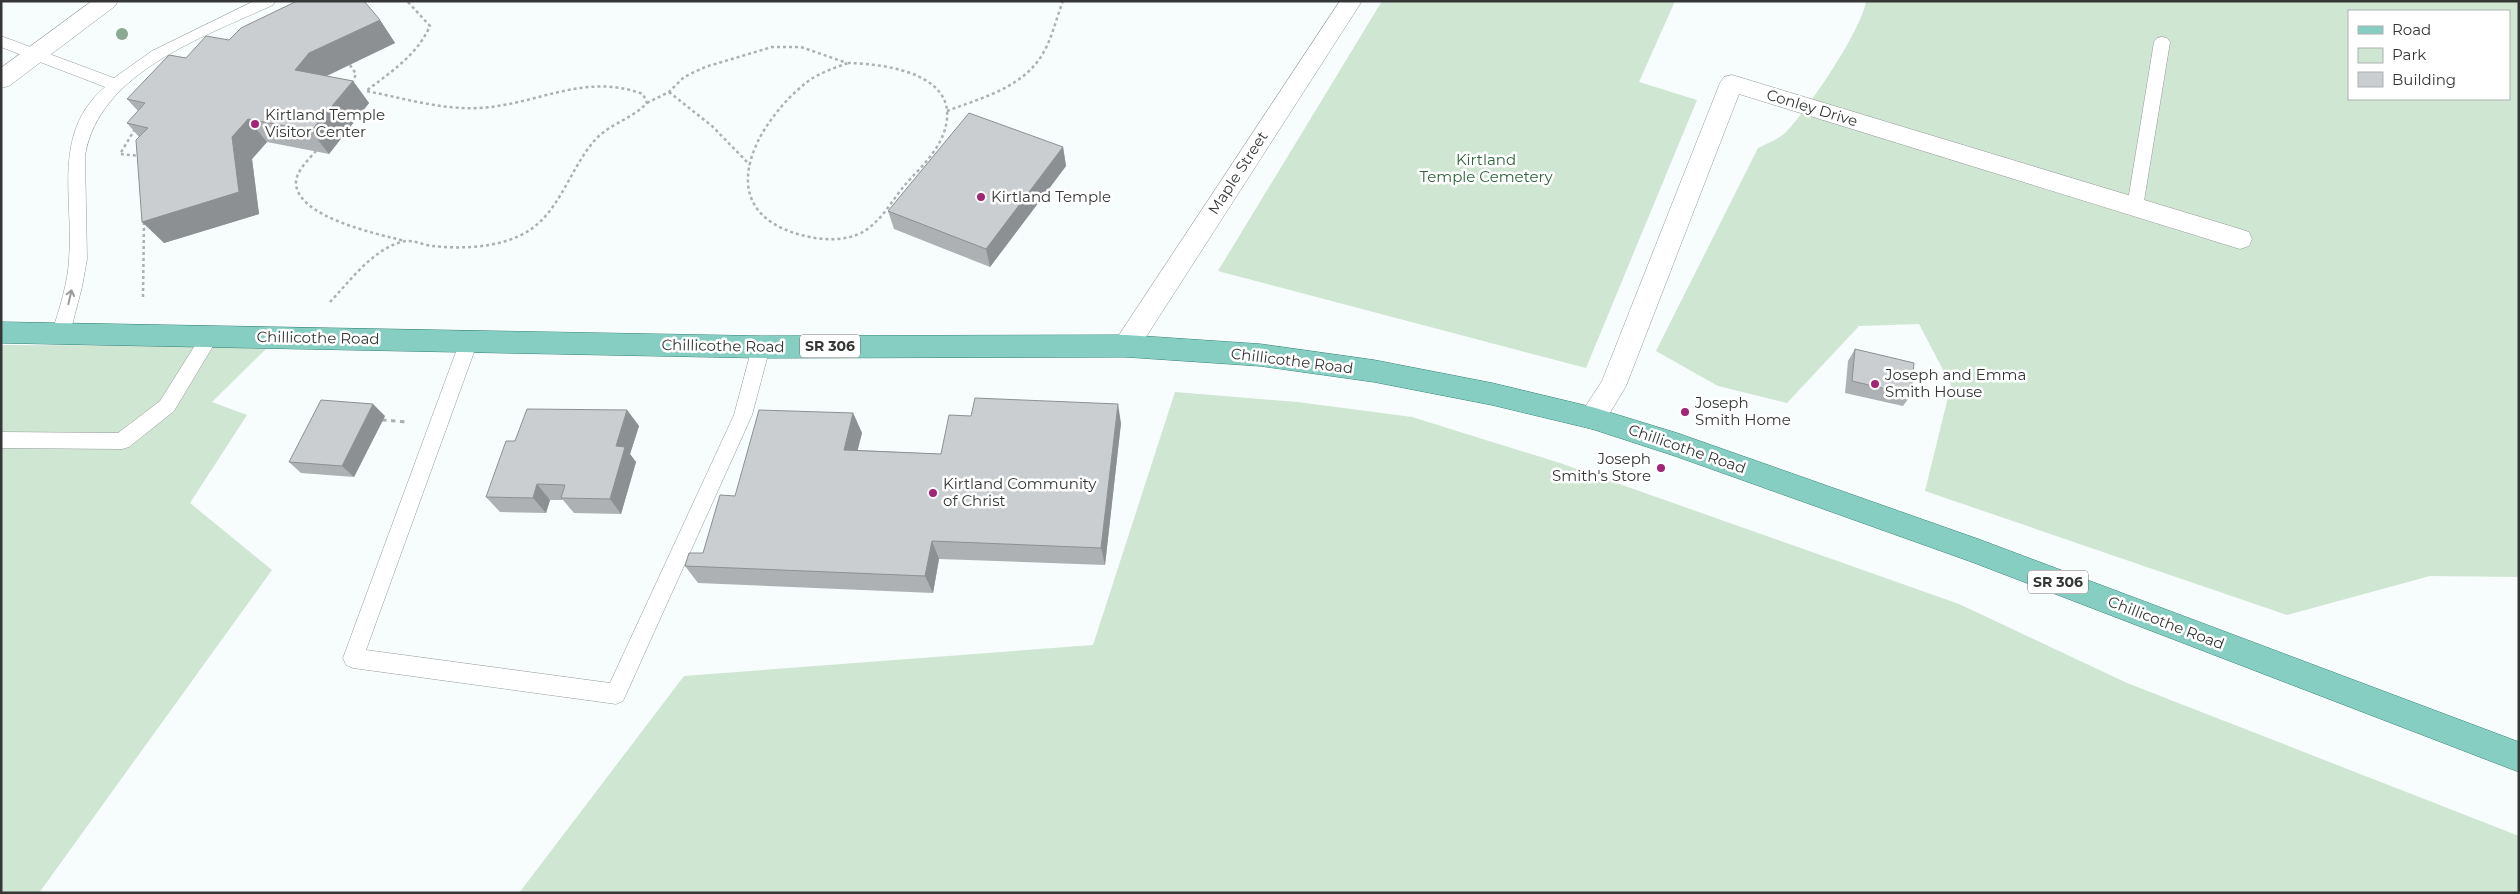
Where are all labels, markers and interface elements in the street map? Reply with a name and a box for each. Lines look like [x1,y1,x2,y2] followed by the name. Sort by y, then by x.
[2348,10,2510,100] legend
[2392,20,2431,39] text: Road
[2392,45,2426,64] text: Park
[2392,70,2456,89] text: Building
[1764,85,1860,130] street label: Conley Drive
[265,105,385,141] place label: Kirtland Temple Visitor Center
[249,118,261,130] marker: Kirtland Temple Visitor Center
[1204,127,1272,218] street label: Maple Street
[1419,150,1553,186] park label: Kirtland Temple Cemetery
[991,187,1111,206] place label: Kirtland Temple
[975,191,987,203] marker: Kirtland Temple
[65,289,75,305] one-way arrow
[256,327,380,348] street label: Chillicothe Road
[800,334,860,358] road number: SR 306
[661,335,785,356] street label: Chillicothe Road
[1230,344,1354,377] street label: Chillicothe Road
[1884,365,2026,401] place label: Joseph and Emma Smith House
[1869,378,1881,390] marker: Joseph and Emma Smith House
[1694,393,1791,429] place label: Joseph Smith Home
[1679,406,1691,418] marker: Joseph Smith Home
[1626,420,1748,478] street label: Chillicothe Road
[1552,449,1651,485] place label: Joseph Smith's Store
[1655,462,1667,474] marker: Joseph Smith's Store
[943,474,1097,510] place label: Kirtland Community of Christ
[927,487,939,499] marker: Kirtland Community of Christ
[2028,570,2088,594] road number: SR 306
[2105,592,2227,653] street label: Chillicothe Road

